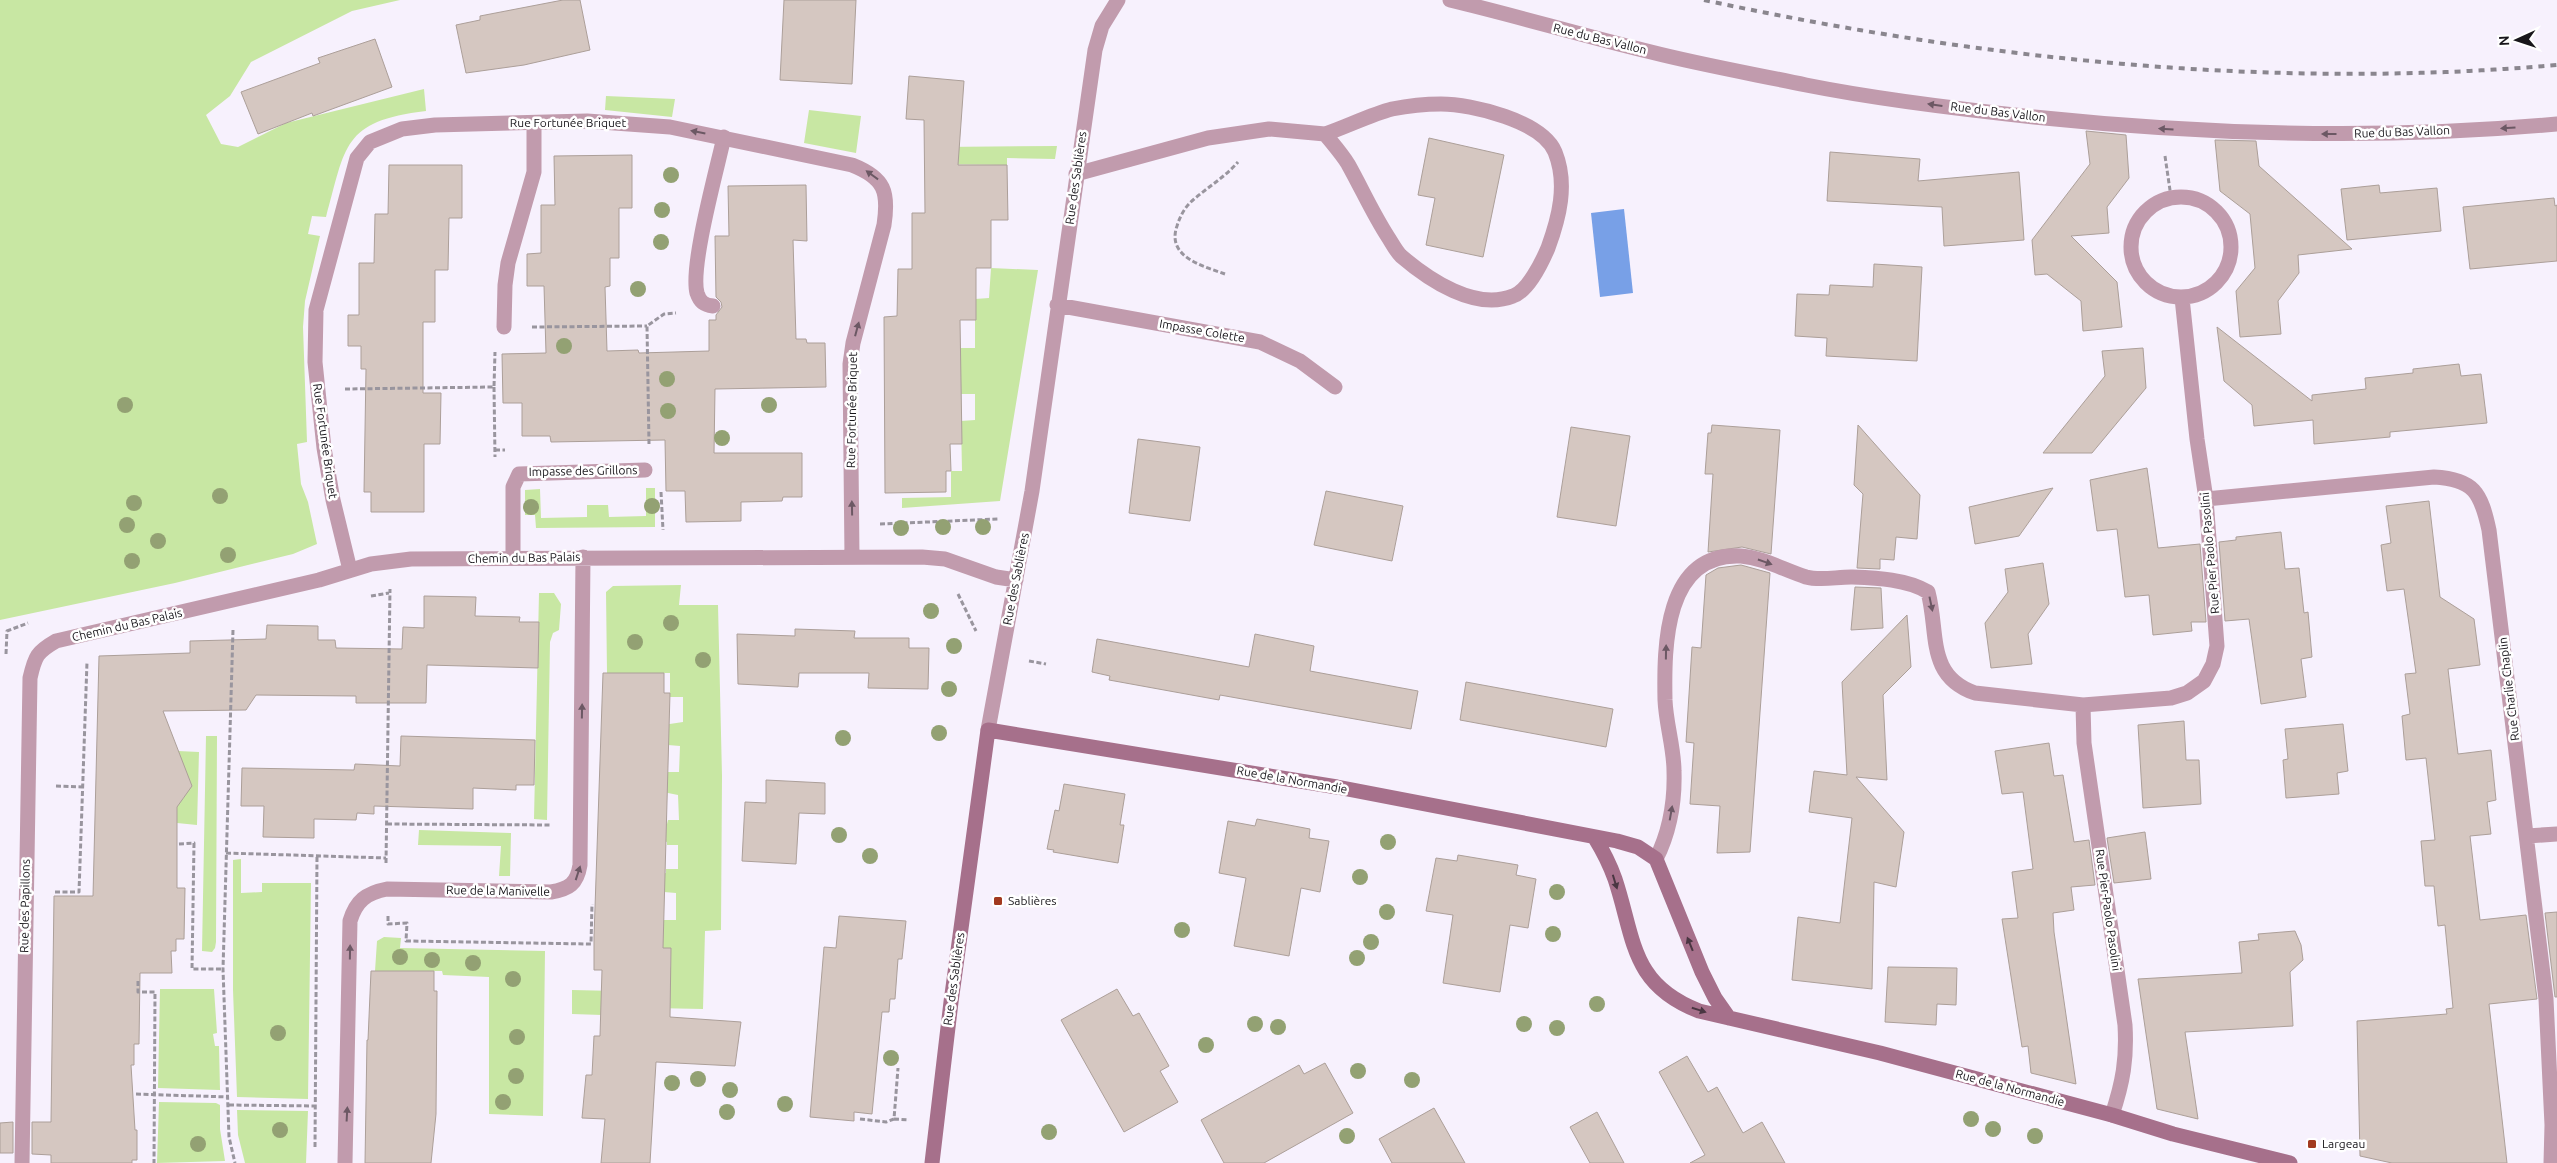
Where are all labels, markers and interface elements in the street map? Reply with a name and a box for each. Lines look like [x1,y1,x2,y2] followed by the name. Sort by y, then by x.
[2492,15,2542,65] north arrow
[1552,21,1648,56] street label: Rue du Bas Vallon
[2496,35,2512,46] text: N
[1950,99,2046,124] street label: Rue du Bas Vallon
[1927,101,1943,109] one-way arrow
[510,116,626,129] street label: Rue Fortunée Briquet
[2354,123,2450,140] street label: Rue du Bas Vallon
[2158,124,2174,132] one-way arrow
[2500,124,2516,132] one-way arrow
[690,128,705,136] one-way arrow
[2320,130,2336,138] one-way arrow
[1063,131,1088,225] street label: Rue des Sablières
[865,170,879,180] one-way arrow
[1158,317,1246,344] street label: Impasse Colette
[853,321,861,336] one-way arrow
[844,351,859,468] street label: Rue Fortunée Briquet
[311,382,340,500] street label: Rue Fortunée Briquet
[528,463,637,478] street label: Impasse des Grillons
[2198,492,2221,614] street label: Rue Pier Paolo Pasolini
[848,500,856,516] one-way arrow
[1000,532,1031,626] street label: Rue des Sablières
[468,550,580,565] street label: Chemin du Bas Palais
[1758,558,1773,566] one-way arrow
[1927,596,1935,612] one-way arrow
[70,605,183,644] street label: Chemin du Bas Palais
[2496,636,2521,742] street label: Rue Charlie Chaplin
[1663,644,1671,660] one-way arrow
[578,703,586,719] one-way arrow
[1236,763,1348,796] street label: Rue de la Normandie
[1667,805,1675,821] one-way arrow
[2094,848,2123,972] street label: Rue Pier-Paolo Pasolini
[17,859,32,953] street label: Rue des Papillons
[574,865,582,880] one-way arrow
[1612,875,1620,890] one-way arrow
[446,883,550,898] street label: Rue de la Manivelle
[1008,894,1057,907] place label: Sablières
[992,895,1004,907] marker: Sablières
[941,932,966,1026] street label: Rue des Sablières
[1686,937,1694,952] one-way arrow
[346,944,354,960] one-way arrow
[1692,1007,1707,1015] one-way arrow
[1954,1067,2066,1108] street label: Rue de la Normandie
[343,1106,351,1122] one-way arrow
[2322,1137,2365,1150] place label: Largeau
[2306,1138,2318,1150] marker: Largeau

